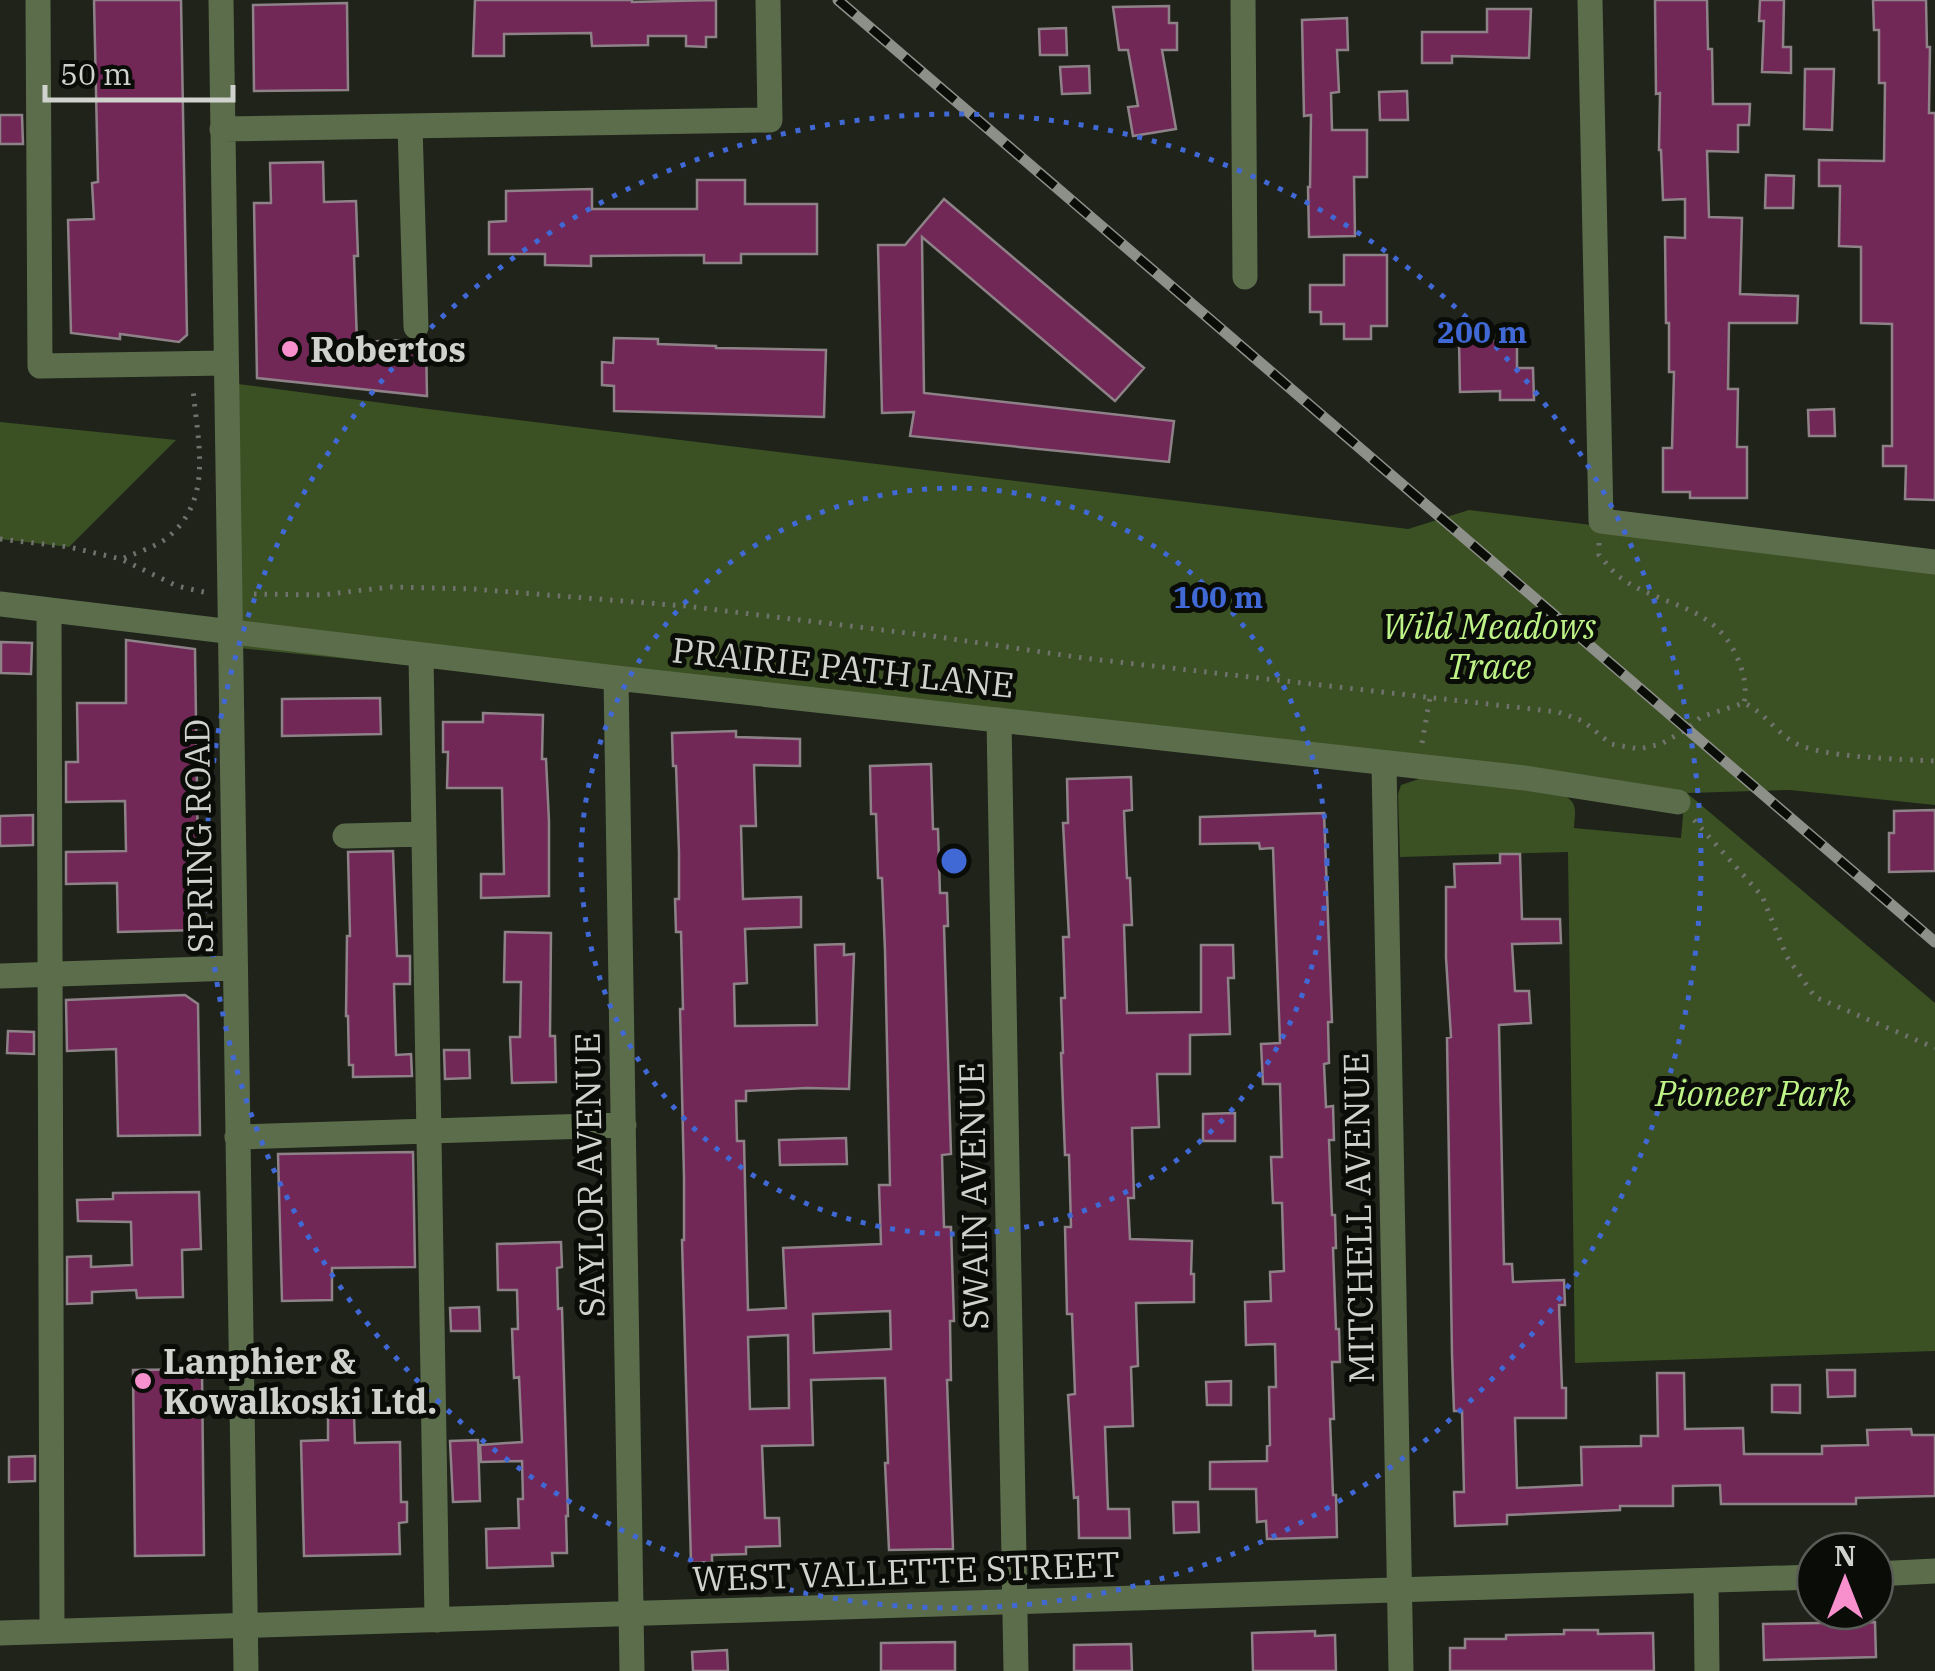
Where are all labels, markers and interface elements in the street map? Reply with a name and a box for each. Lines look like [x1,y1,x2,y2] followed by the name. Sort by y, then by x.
[45,40,232,102] scale bar
[60,54,132,93] text: 50 m
[1437,312,1527,351] text: 200 m
[310,326,466,372] place label: Robertos
[279,338,301,360] marker: Robertos
[1173,577,1263,616] text: 100 m
[1382,603,1596,689] park label: Wild Meadows Trace
[670,626,1016,708] street label: PRAIRIE PATH LANE
[173,718,223,954] street label: SPRING ROAD
[936,843,972,879] centre of rings
[564,1032,614,1318] street label: SAYLOR AVENUE
[1332,1052,1384,1384] street label: MITCHELL AVENUE
[948,1062,998,1330] street label: SWAIN AVENUE
[1654,1070,1851,1116] park label: Pioneer Park
[163,1338,437,1424] place label: Lanphier & Kowalkoski Ltd.
[132,1370,154,1392] marker: Lanphier & Kowalkoski Ltd.
[1795,1531,1895,1631] north arrow
[1834,1537,1856,1574] text: N
[691,1541,1121,1601] street label: WEST VALLETTE STREET

